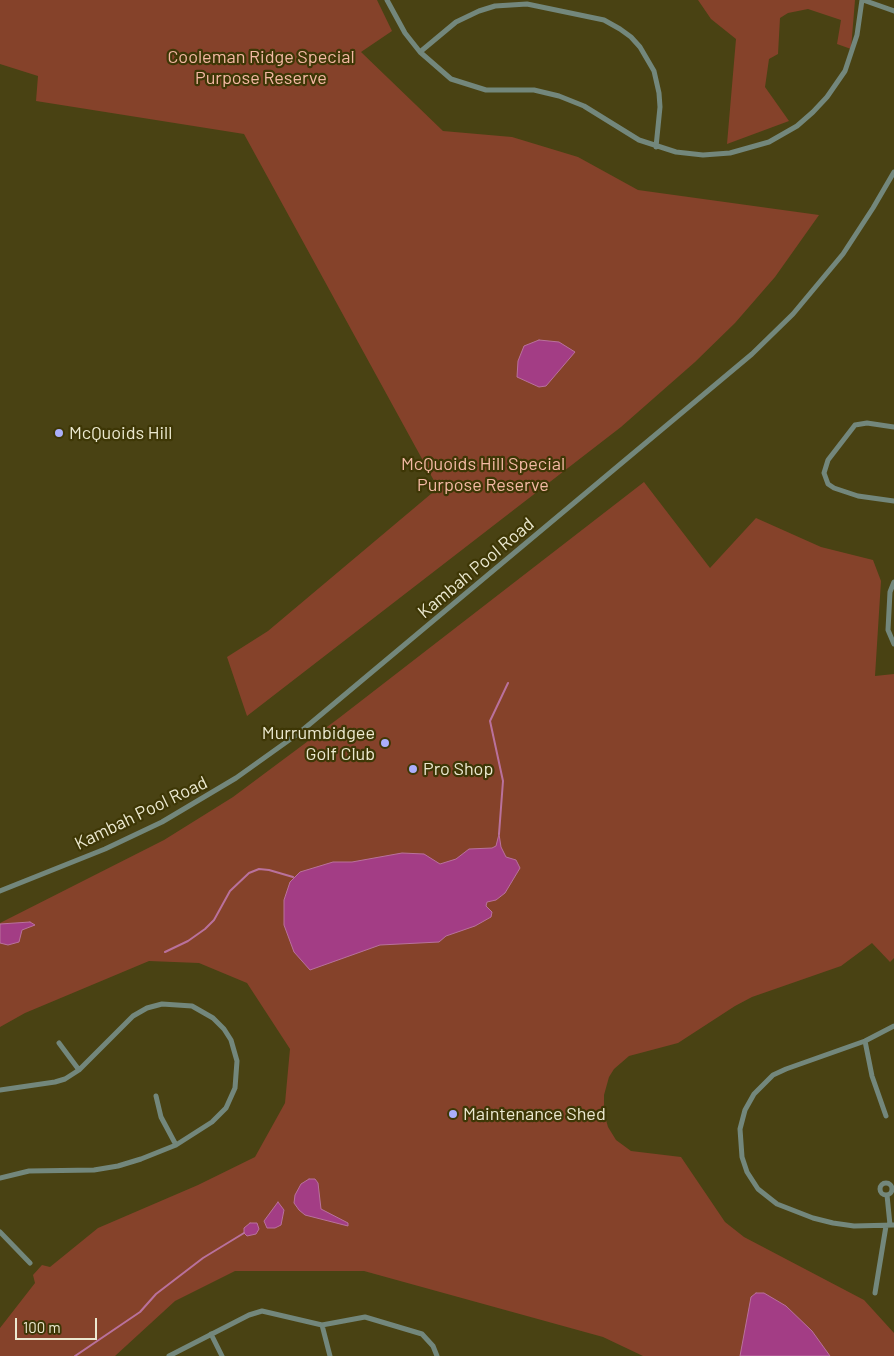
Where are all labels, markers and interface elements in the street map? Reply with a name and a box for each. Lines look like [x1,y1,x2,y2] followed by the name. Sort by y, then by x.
[167,46,355,88] park label: Cooleman Ridge Special Purpose Reserve
[69,422,172,444] place label: McQuoids Hill
[53,427,65,439] marker: McQuoids Hill
[401,453,565,496] park label: McQuoids Hill Special Purpose Reserve
[414,513,538,623] street label: Kambah Pool Road
[262,722,375,764] place label: Murrumbidgee Golf Club
[379,737,391,749] marker: Murrumbidgee Golf Club
[423,758,493,780] place label: Pro Shop
[407,763,419,775] marker: Pro Shop
[71,772,211,854] street label: Kambah Pool Road
[463,1103,606,1125] place label: Maintenance Shed
[447,1108,459,1120] marker: Maintenance Shed
[18,1308,100,1340] scale bar
[23,1318,61,1336] text: 100 m

